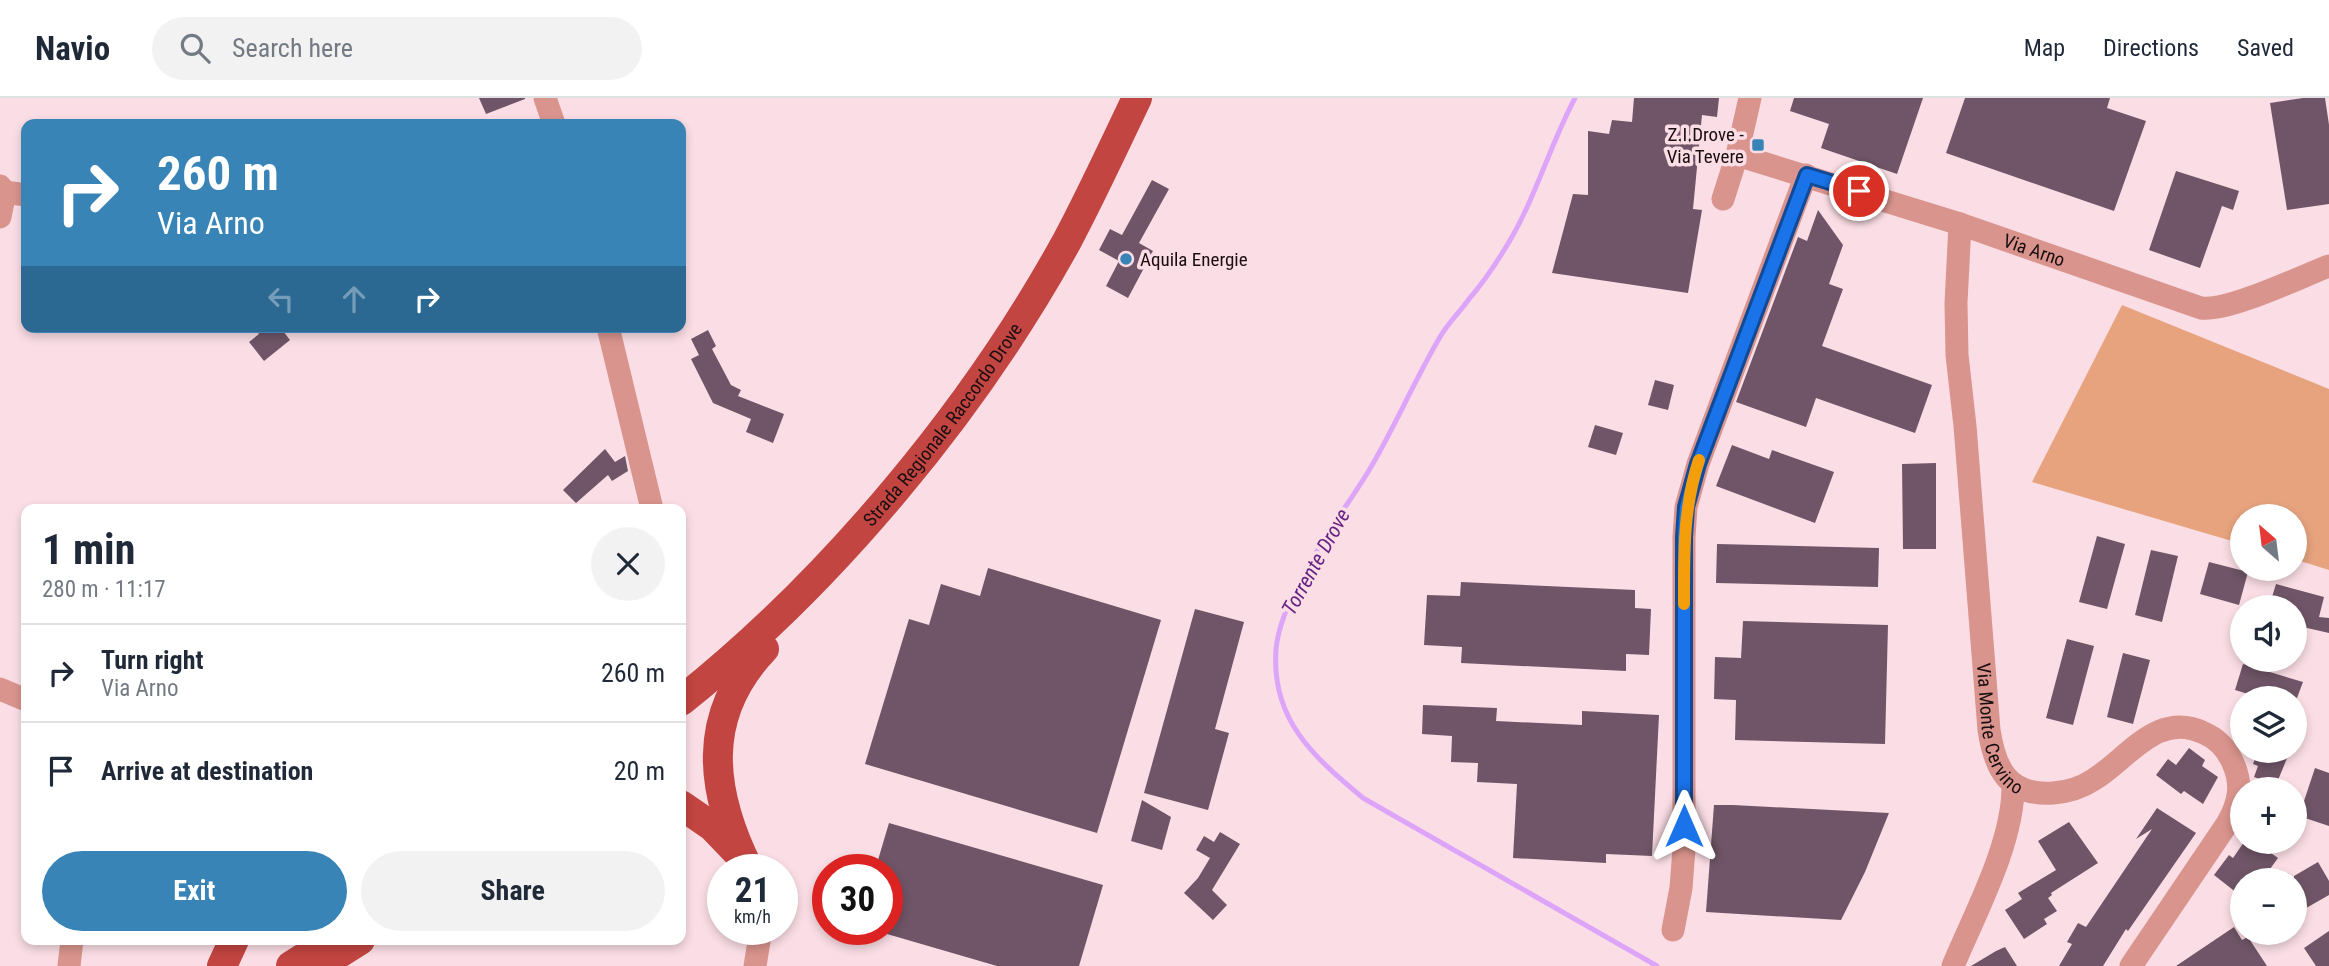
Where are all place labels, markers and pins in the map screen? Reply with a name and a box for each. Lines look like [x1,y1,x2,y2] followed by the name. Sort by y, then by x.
[1667,123,1744,168] place label: Z.I.Drove - Via Tevere
[1750,137,1766,153] marker: Z.I.Drove - Via Tevere
[1829,161,1889,221] pin
[1140,248,1248,271] place label: Aquila Energie
[1118,251,1134,267] marker: Aquila Energie

